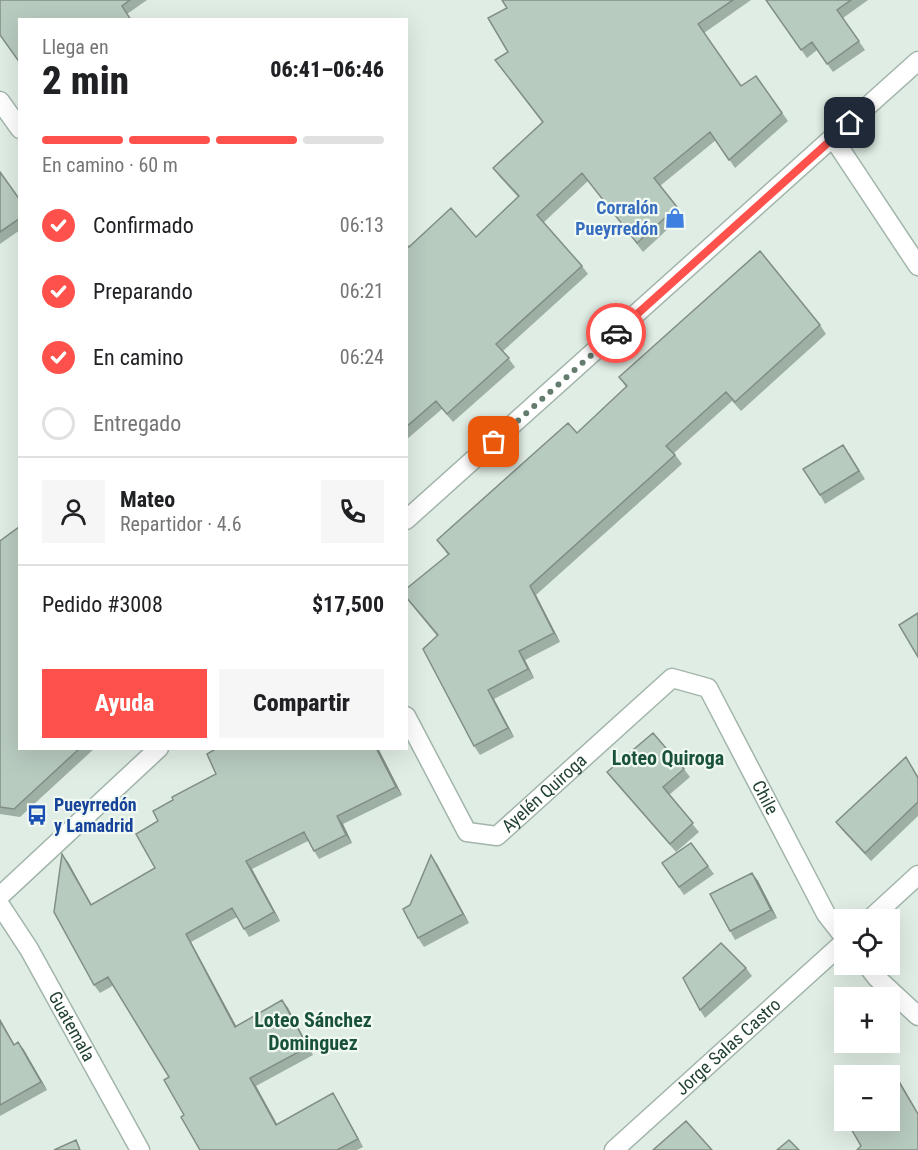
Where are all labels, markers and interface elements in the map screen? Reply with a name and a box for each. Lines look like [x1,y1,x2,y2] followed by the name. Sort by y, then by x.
[42,35,109,59] text: Llega en
[270,57,384,82] text: 06:41–06:46
[42,58,129,104] text: 2 min
[824,97,875,148] pin
[833,106,866,139] icon: home
[42,153,178,177] text: En camino · 60 m
[575,197,658,239] place label: Corralón Pueyrredón
[663,206,687,230] shop icon: Corralón Pueyrredón
[42,209,75,242] icon: check
[93,213,194,238] text: Confirmado
[340,213,384,237] text: 06:13
[42,275,75,308] icon: check
[93,279,193,304] text: Preparando
[340,279,384,303] text: 06:21
[586,303,646,363] courier
[600,317,633,350] icon: car
[42,341,75,374] icon: check
[93,345,184,370] text: En camino
[340,345,384,369] text: 06:24
[93,411,181,436] text: Entregado
[468,416,519,467] pin
[477,425,510,458] icon: bag
[42,480,105,543] button: person
[321,480,384,543] button: phone
[120,487,175,512] text: Mateo
[120,512,242,536] text: Repartidor · 4.6
[42,592,163,617] text: Pedido #3008
[312,592,384,617] text: $17,500
[42,669,207,738] button: Ayuda
[219,669,384,738] button: Compartir
[612,746,724,770] district label: Loteo Quiroga
[497,749,591,837] street label: Ayelén Quiroga
[748,777,783,818] street label: Chile
[54,794,137,836] place label: Pueyrredón y Lamadrid
[25,803,49,827] bus stop icon: Pueyrredón y Lamadrid
[834,909,900,1131] map controls
[834,909,900,975] button: locate
[44,987,100,1065] street label: Guatemala
[834,987,900,1053] button: +
[671,993,785,1099] street label: Jorge Salas Castro
[254,1008,372,1055] district label: Loteo Sánchez Dominguez
[834,1065,900,1131] button: −

